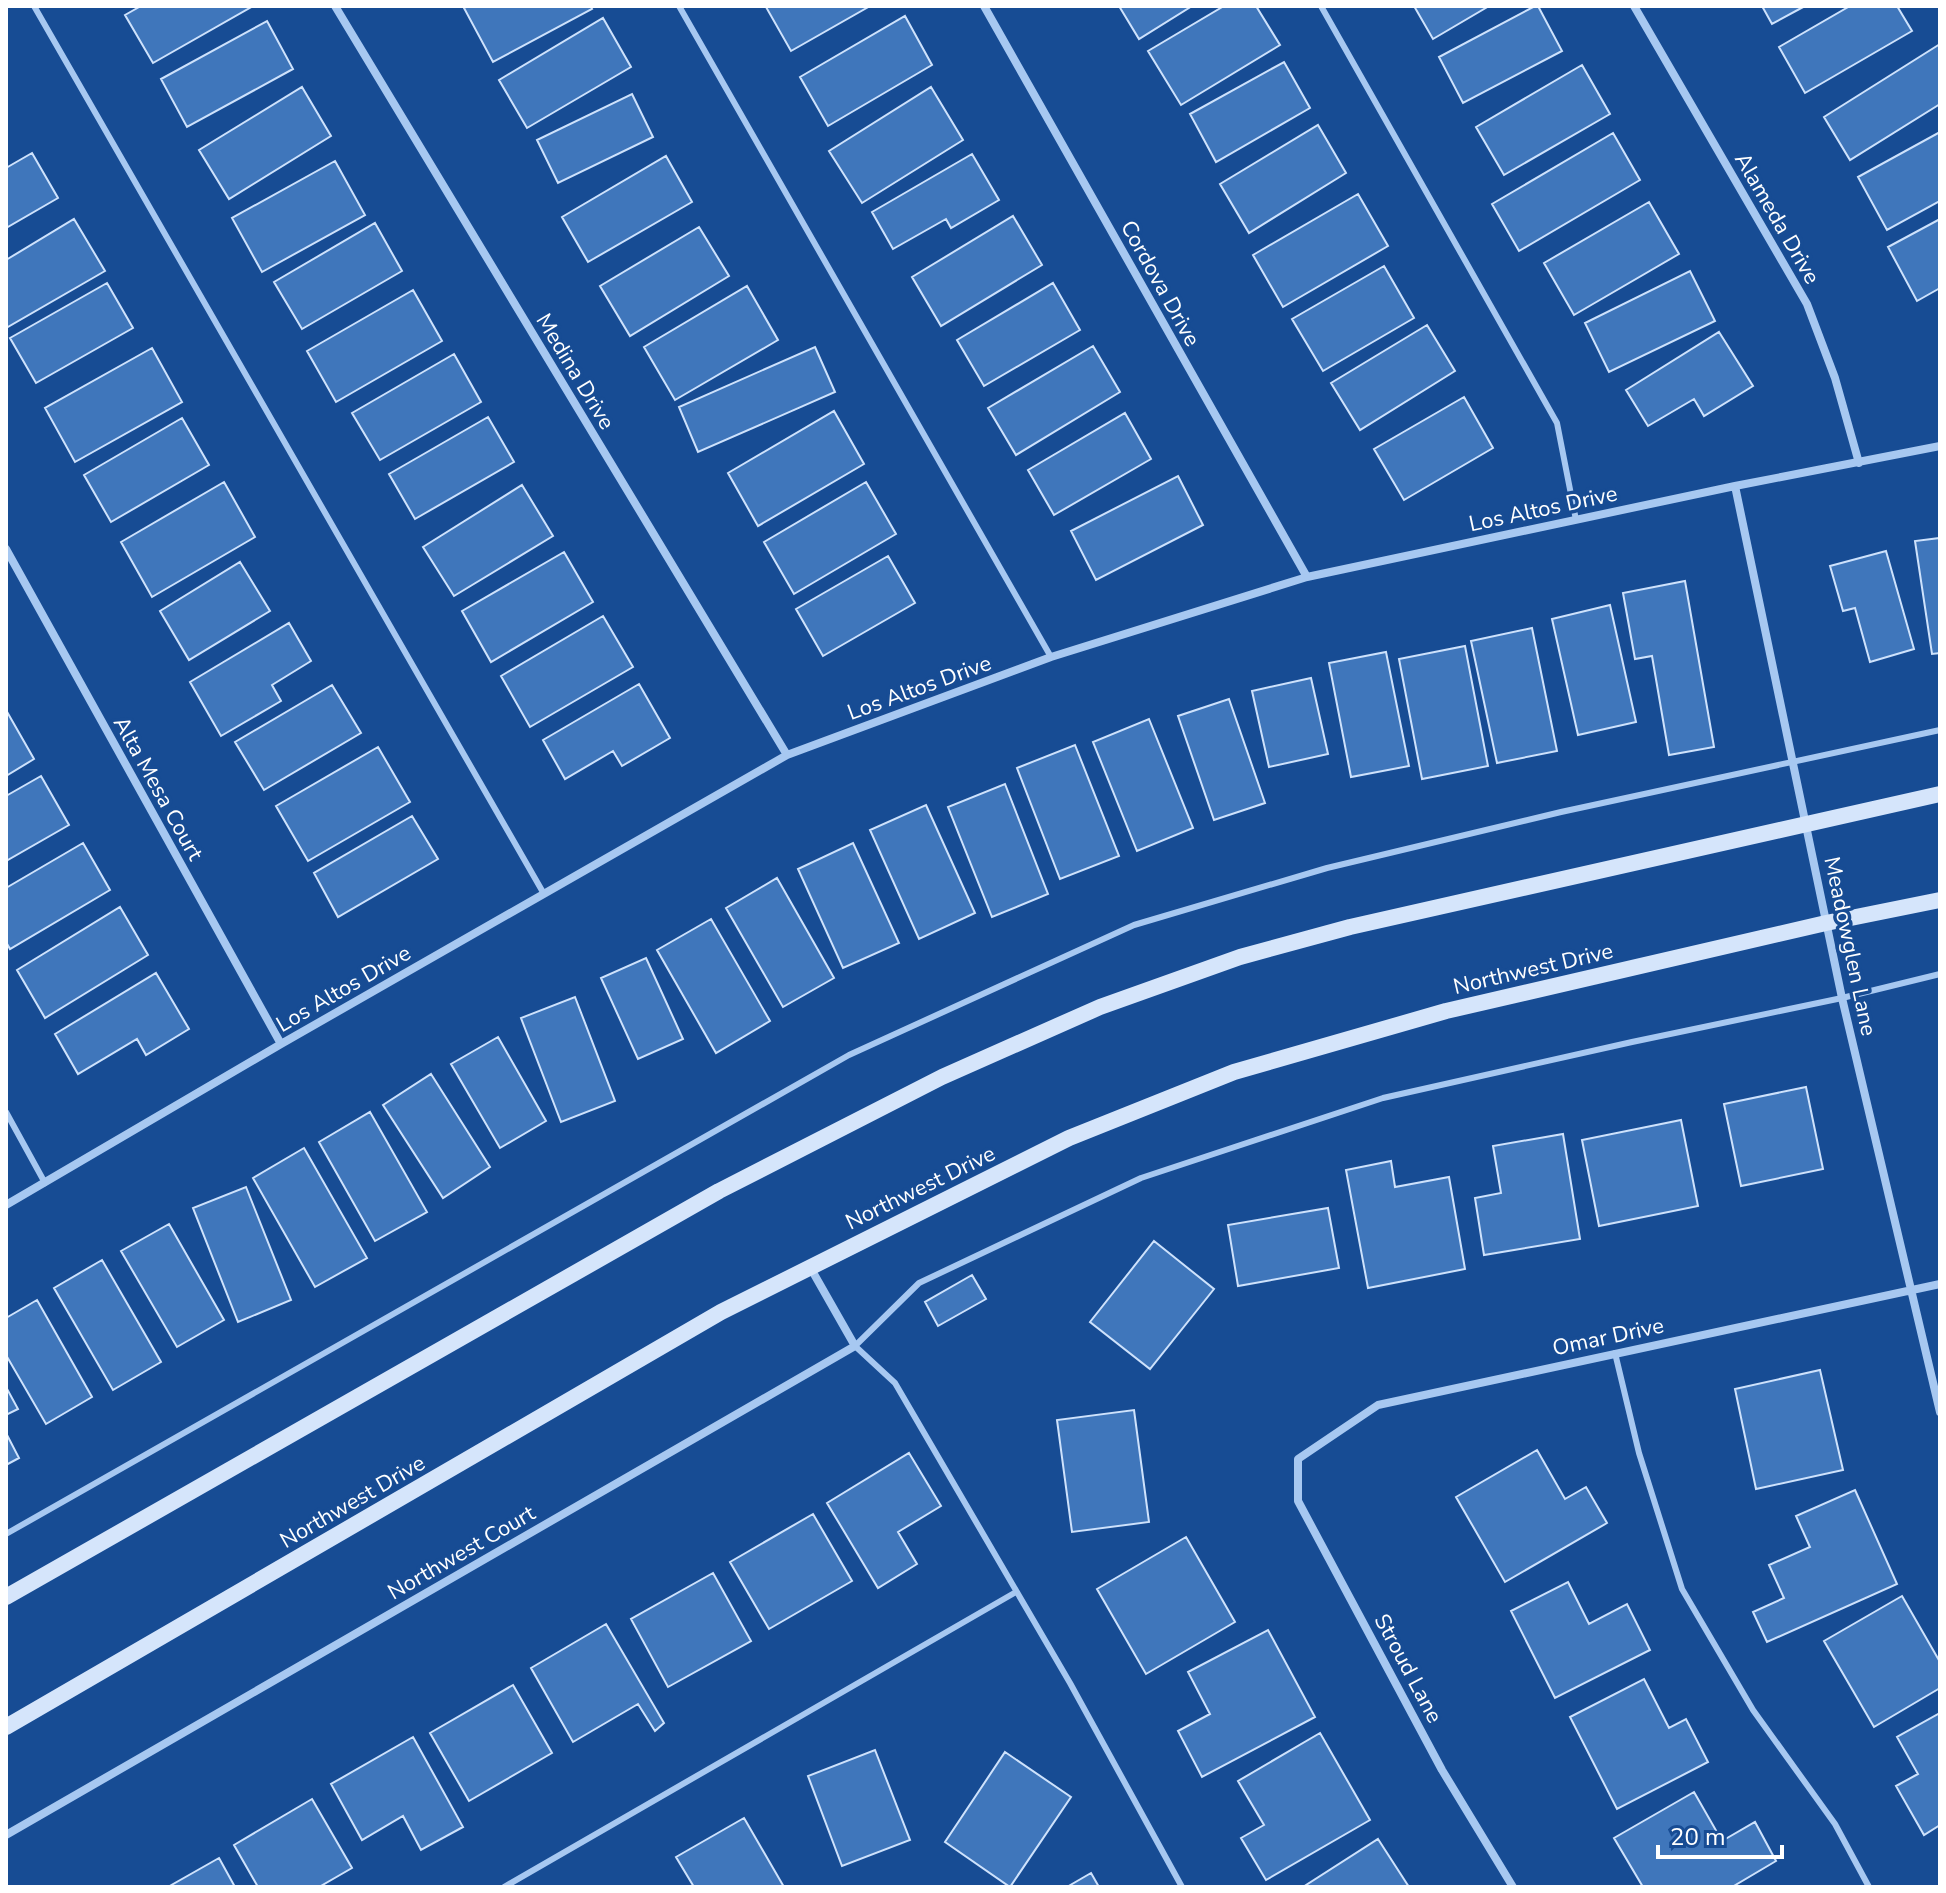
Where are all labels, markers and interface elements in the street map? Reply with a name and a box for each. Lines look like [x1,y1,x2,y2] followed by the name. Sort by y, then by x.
[1727,147,1827,290] street label: Alameda Drive
[1113,215,1207,352] street label: Cordova Drive
[529,308,622,435] street label: Medina Drive
[1466,479,1620,539] street label: Los Altos Drive
[843,648,995,728] street label: Los Altos Drive
[106,711,210,866] street label: Alta Mesa Court
[1816,854,1884,1039] street label: Meadowglen Lane
[1450,936,1616,1002] street label: Northwest Drive
[271,938,416,1040] street label: Los Altos Drive
[841,1139,1000,1237] street label: Northwest Drive
[1550,1311,1667,1363] street label: Omar Drive
[274,1448,431,1556] street label: Northwest Drive
[382,1498,541,1607] street label: Northwest Court
[1367,1609,1449,1728] street label: Stroud Lane
[1658,1809,1782,1859] scale bar
[1670,1821,1726,1853] text: 20 m

